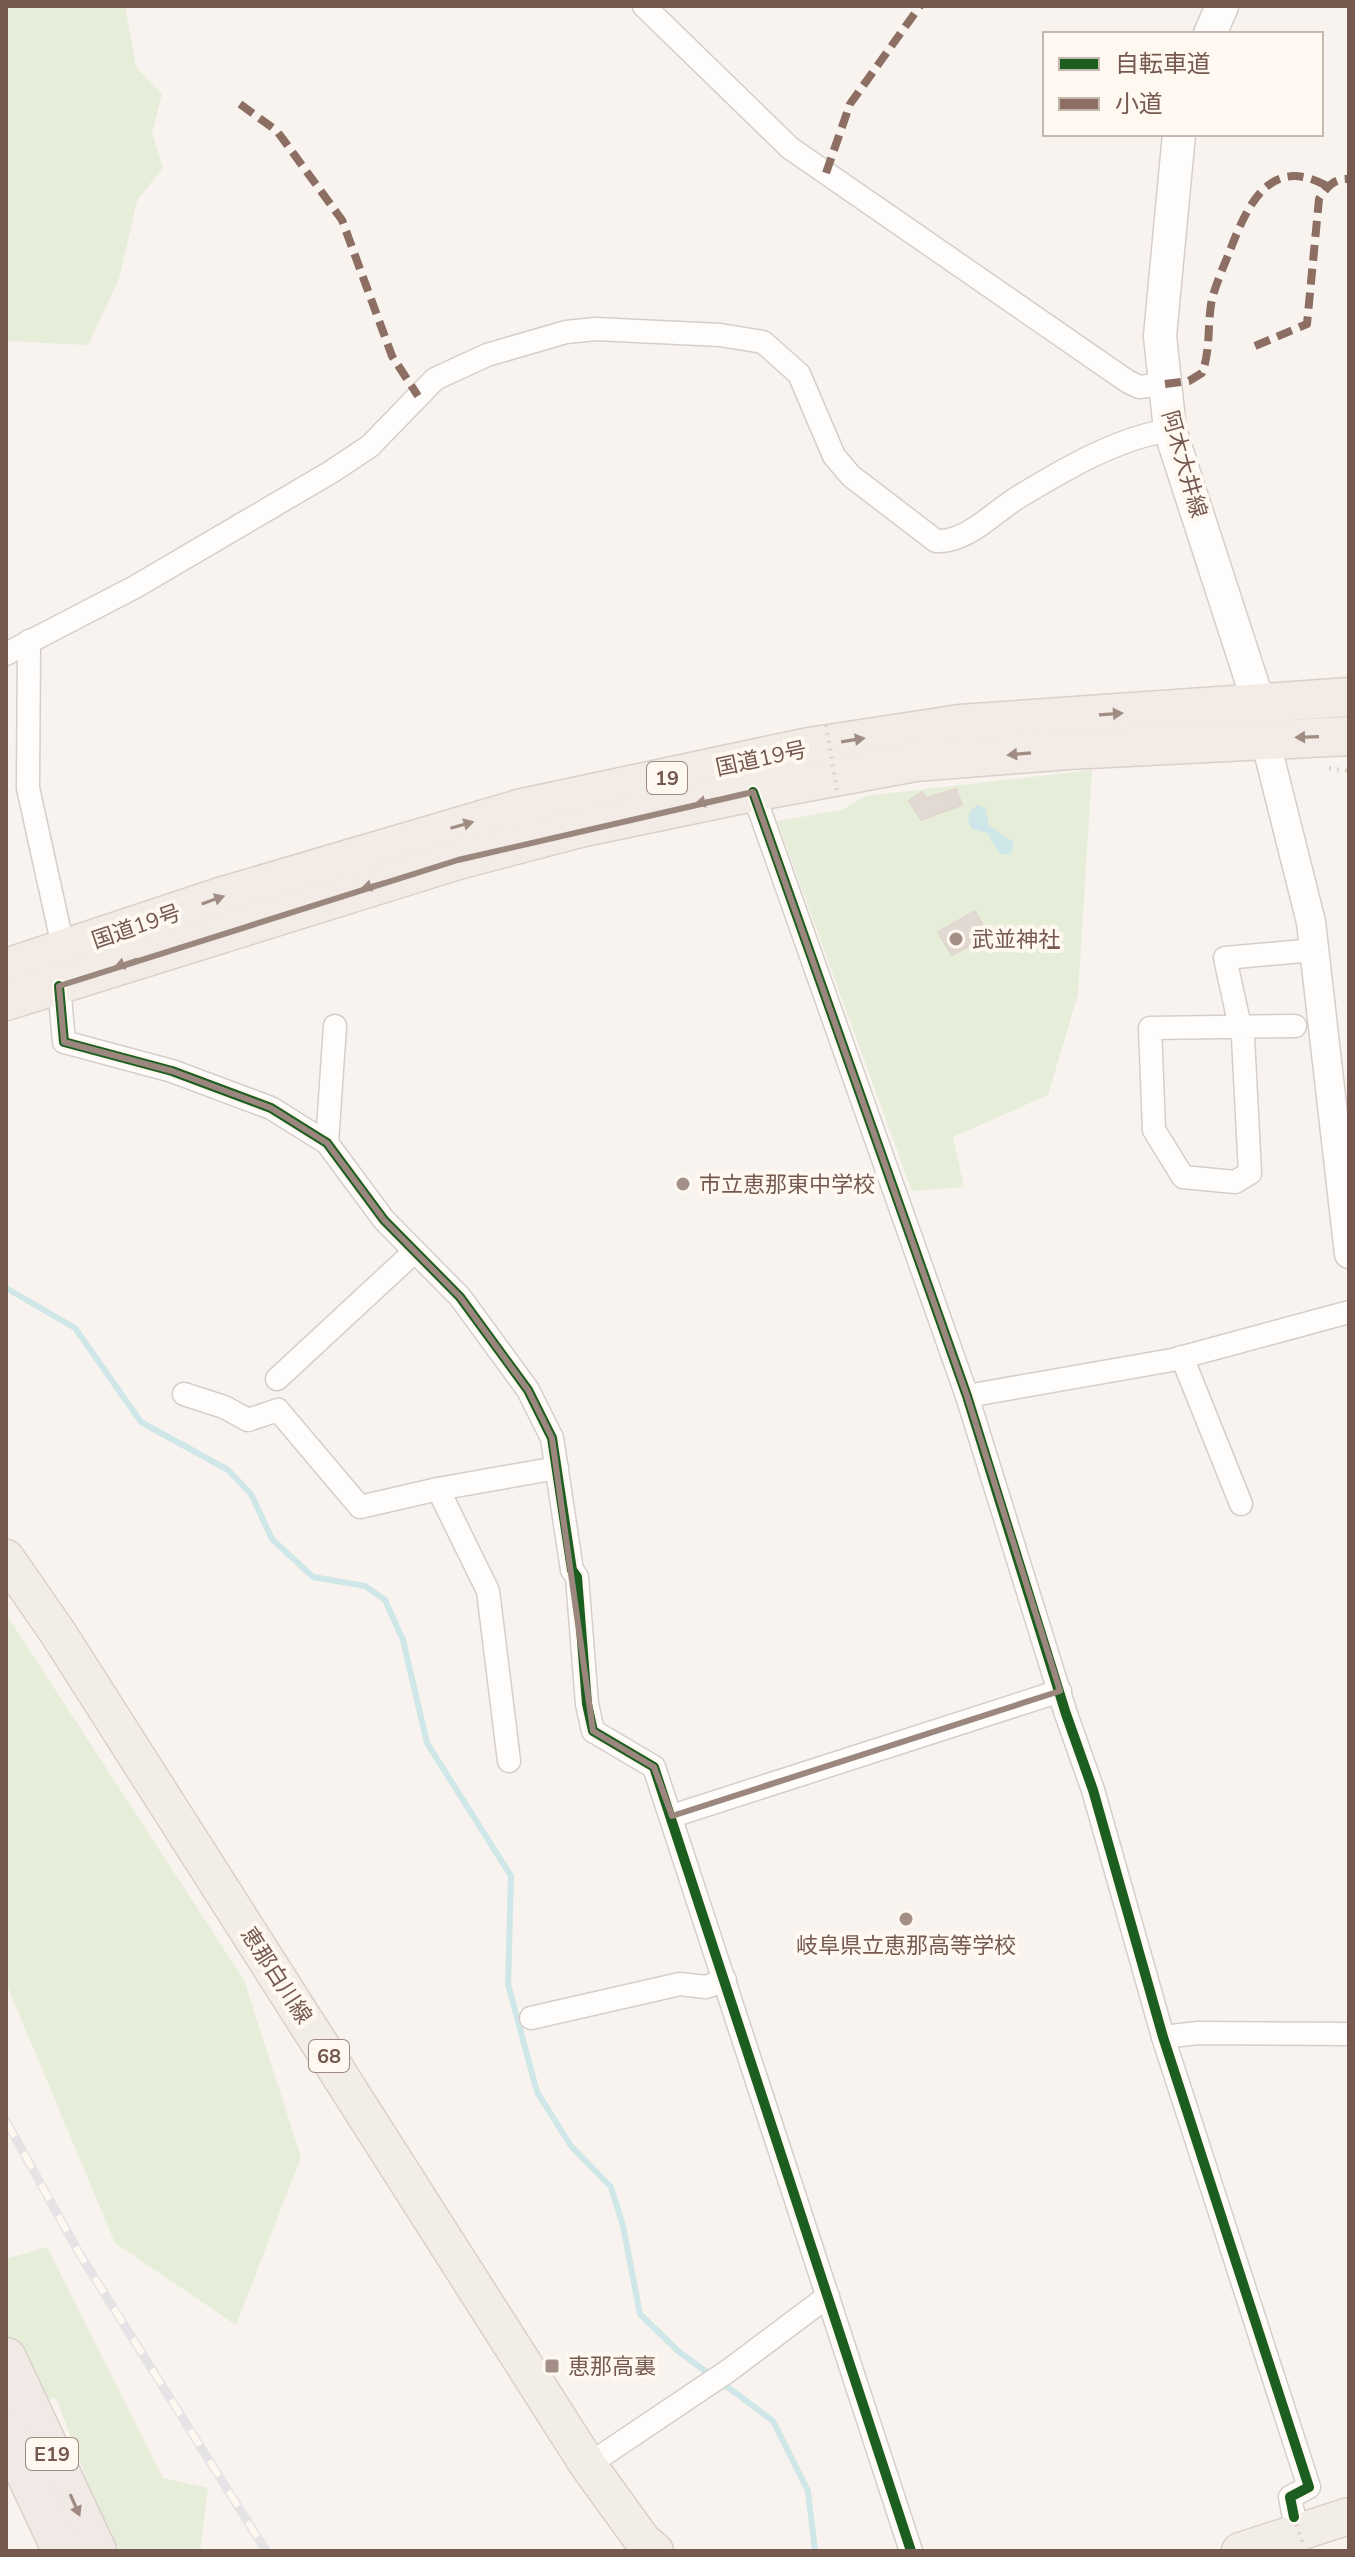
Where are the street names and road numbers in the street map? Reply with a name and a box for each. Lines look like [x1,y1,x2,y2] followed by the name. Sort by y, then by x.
[1154,407,1214,521] street label: 阿木大井線
[713,735,810,783] street label: 国道19号
[647,762,687,794] road number: 19
[88,898,185,956] street label: 国道19号
[234,1921,319,2030] street label: 恵那白川線
[309,2040,349,2072] road number: 68
[26,2438,78,2470] road number: E19

